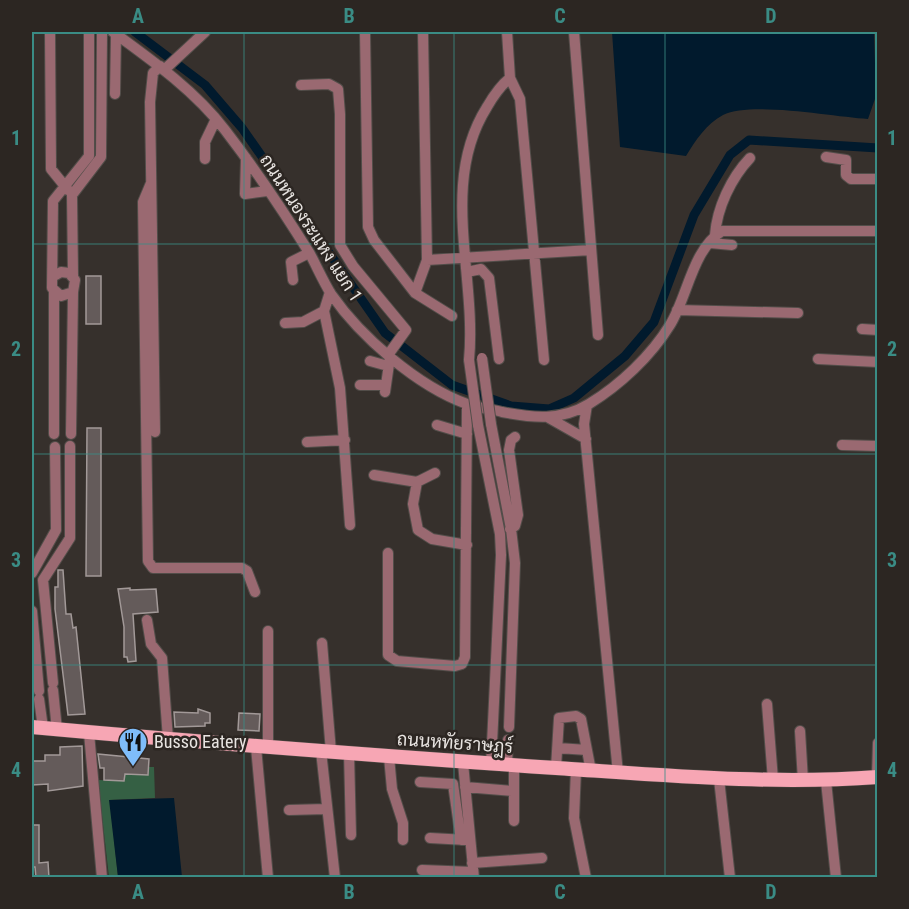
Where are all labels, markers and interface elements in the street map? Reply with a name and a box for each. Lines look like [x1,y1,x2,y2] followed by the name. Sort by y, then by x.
[132,4,144,28] text: A
[343,4,355,28] text: B
[554,4,566,28] text: C
[765,4,777,28] text: D
[11,126,21,150] text: 1
[887,126,897,150] text: 1
[256,150,367,305] street label: ถนนหนองระแหง แยก 1
[11,337,21,361] text: 2
[887,337,897,361] text: 2
[11,548,21,572] text: 3
[887,548,897,572] text: 3
[117,726,149,768] restaurant icon: Busso Eatery
[396,726,514,759] street label: ถนนหทัยราษฎร์
[154,731,247,752] place label: Busso Eatery
[11,758,21,782] text: 4
[887,758,897,782] text: 4
[132,880,144,904] text: A
[343,880,355,904] text: B
[554,880,566,904] text: C
[765,880,777,904] text: D

